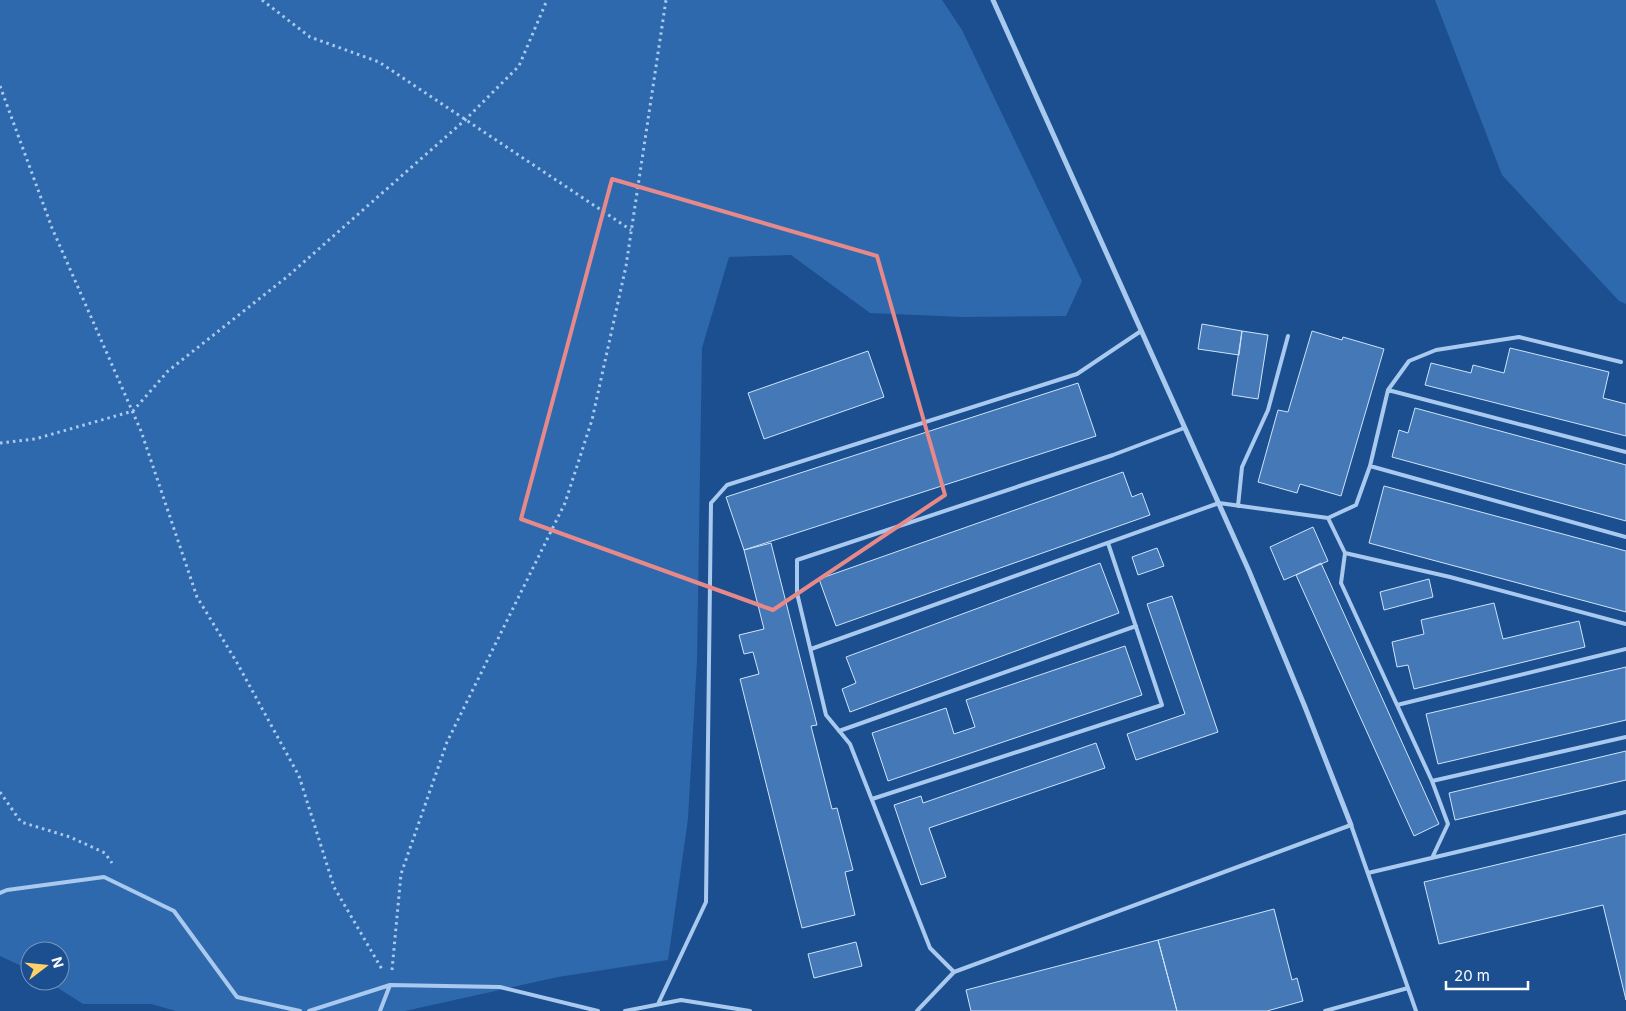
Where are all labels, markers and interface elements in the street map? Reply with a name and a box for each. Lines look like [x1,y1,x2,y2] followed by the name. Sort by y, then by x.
[20,941,70,991] north arrow
[48,955,68,970] text: N
[1446,958,1528,990] scale bar
[1454,966,1490,985] text: 20 m

